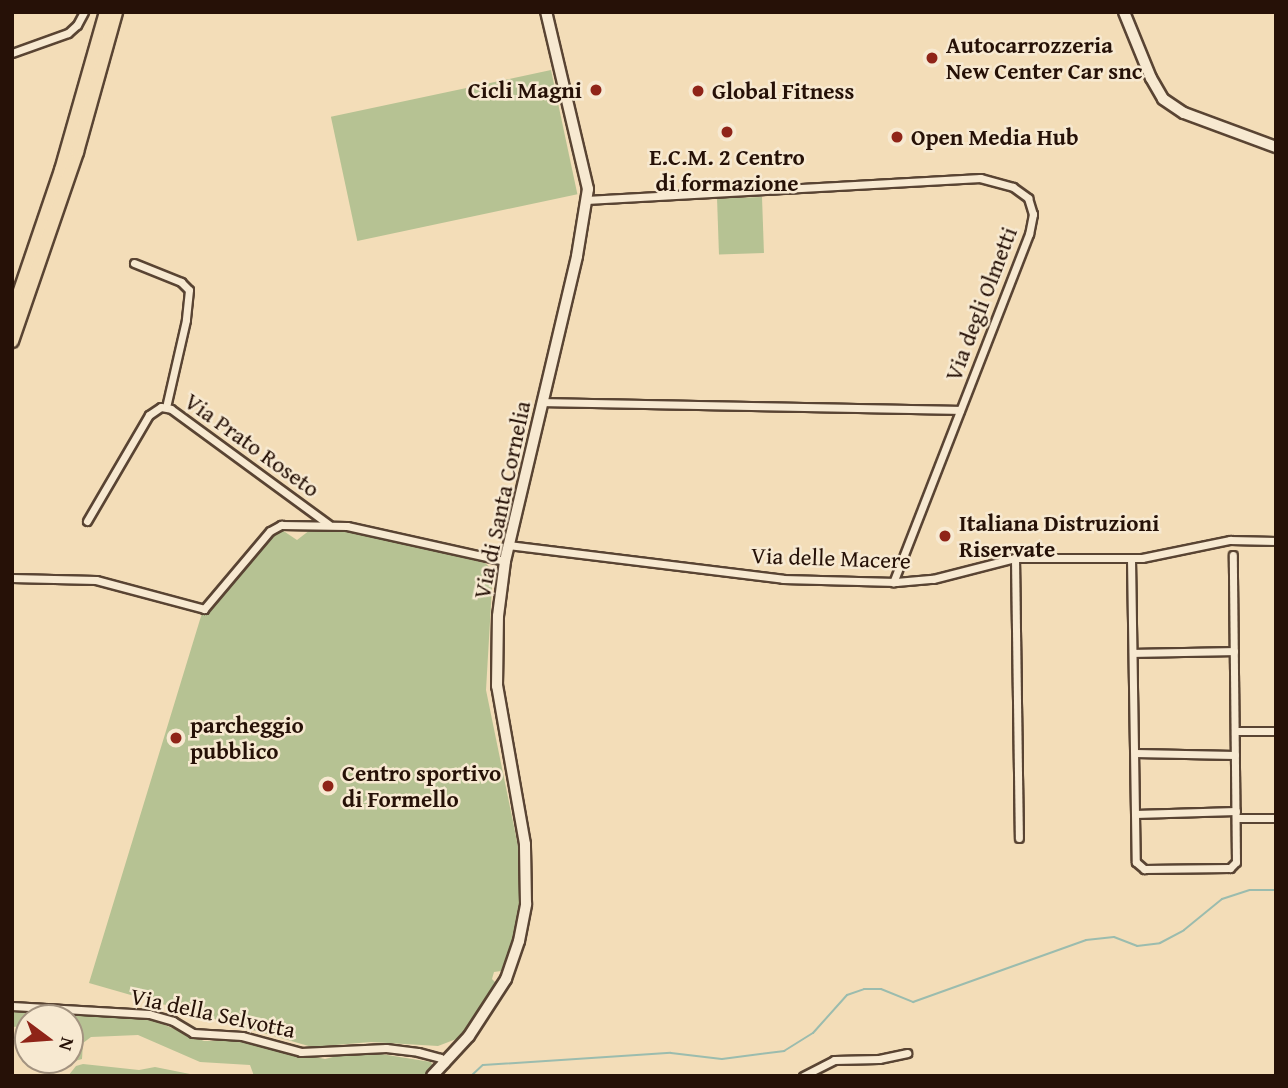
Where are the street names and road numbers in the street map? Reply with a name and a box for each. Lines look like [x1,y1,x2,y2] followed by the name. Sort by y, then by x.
[939,223,1023,385] street label: Via degli Olmetti
[179,387,325,503] street label: Via Prato Roseto
[468,399,536,601] street label: Via di Santa Cornelia
[751,541,911,575] street label: Via delle Macere
[128,982,298,1044] street label: Via della Selvotta

